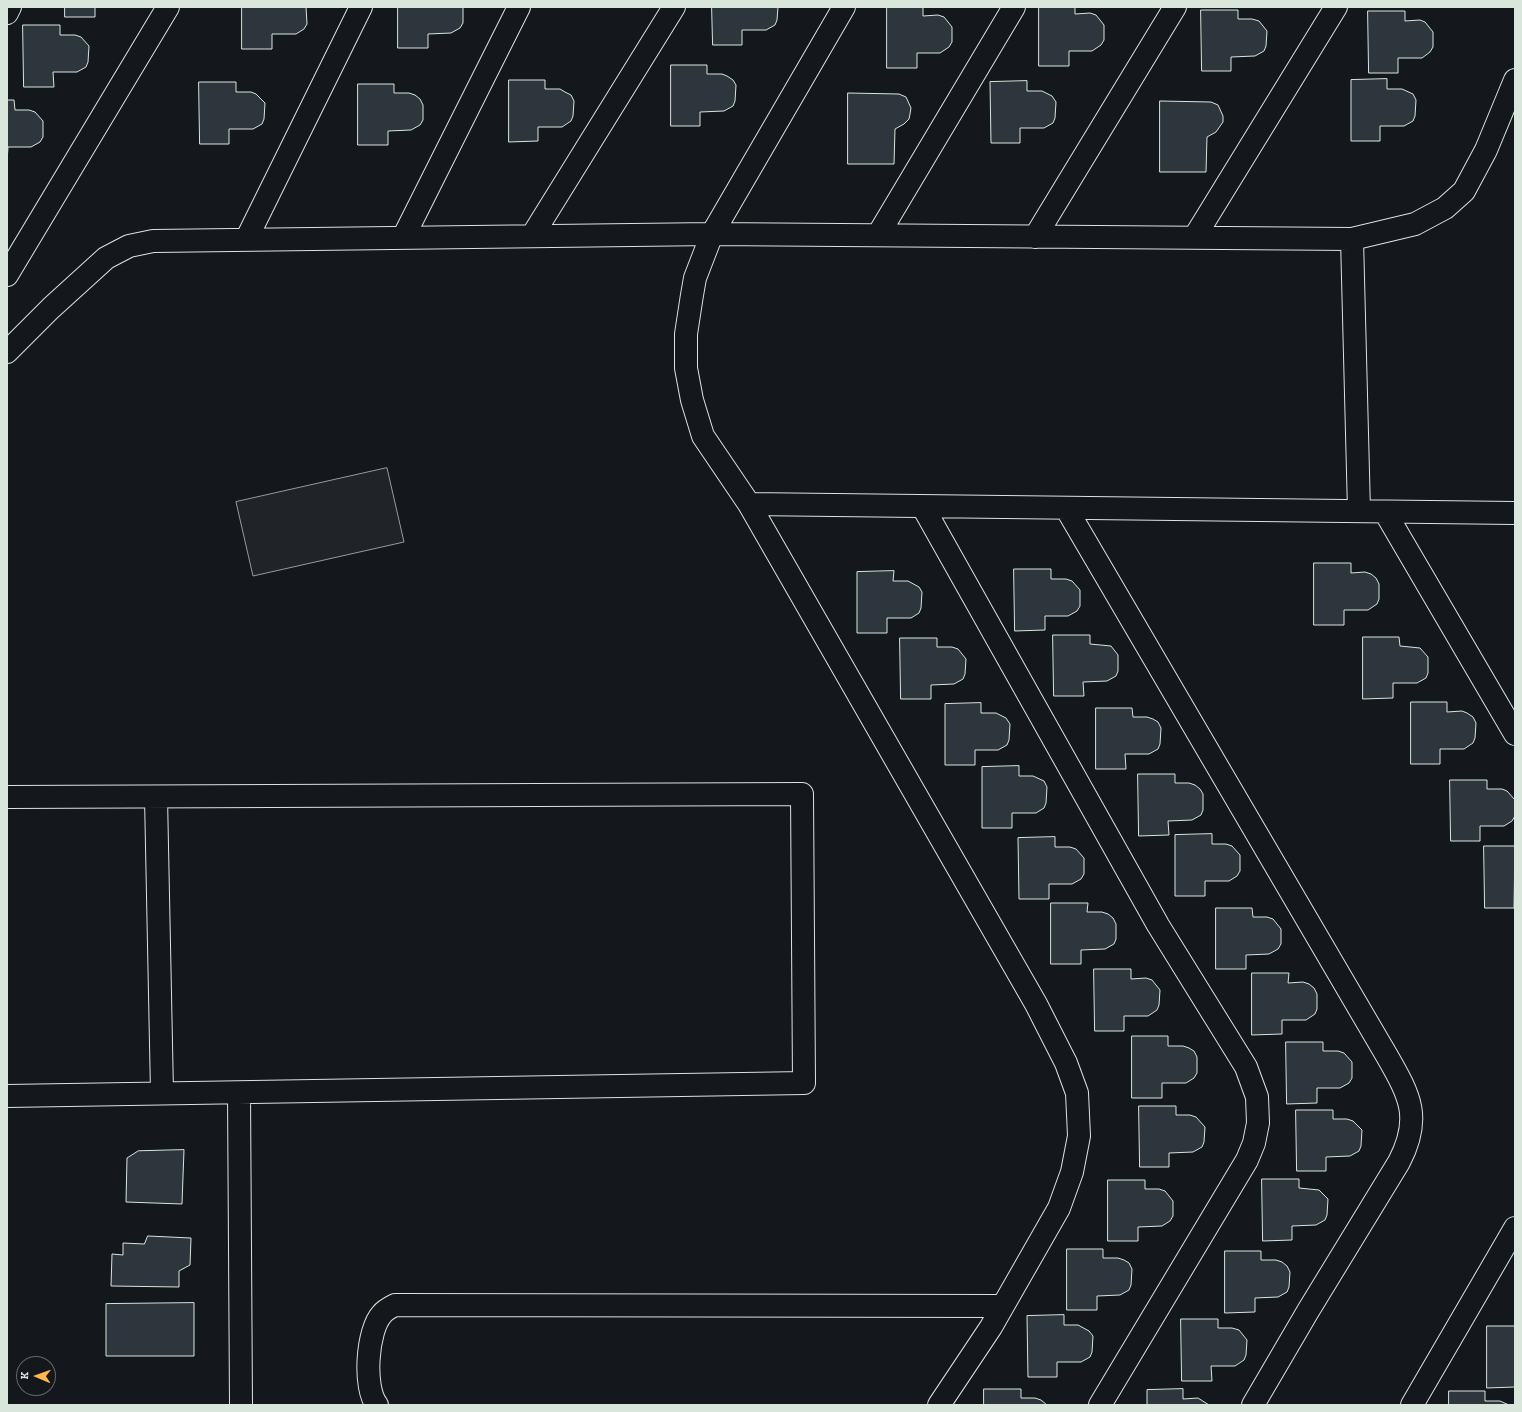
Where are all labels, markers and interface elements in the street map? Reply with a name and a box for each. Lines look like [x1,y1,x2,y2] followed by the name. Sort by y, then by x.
[16,1356,56,1396] north arrow
[18,1372,31,1380] text: K

